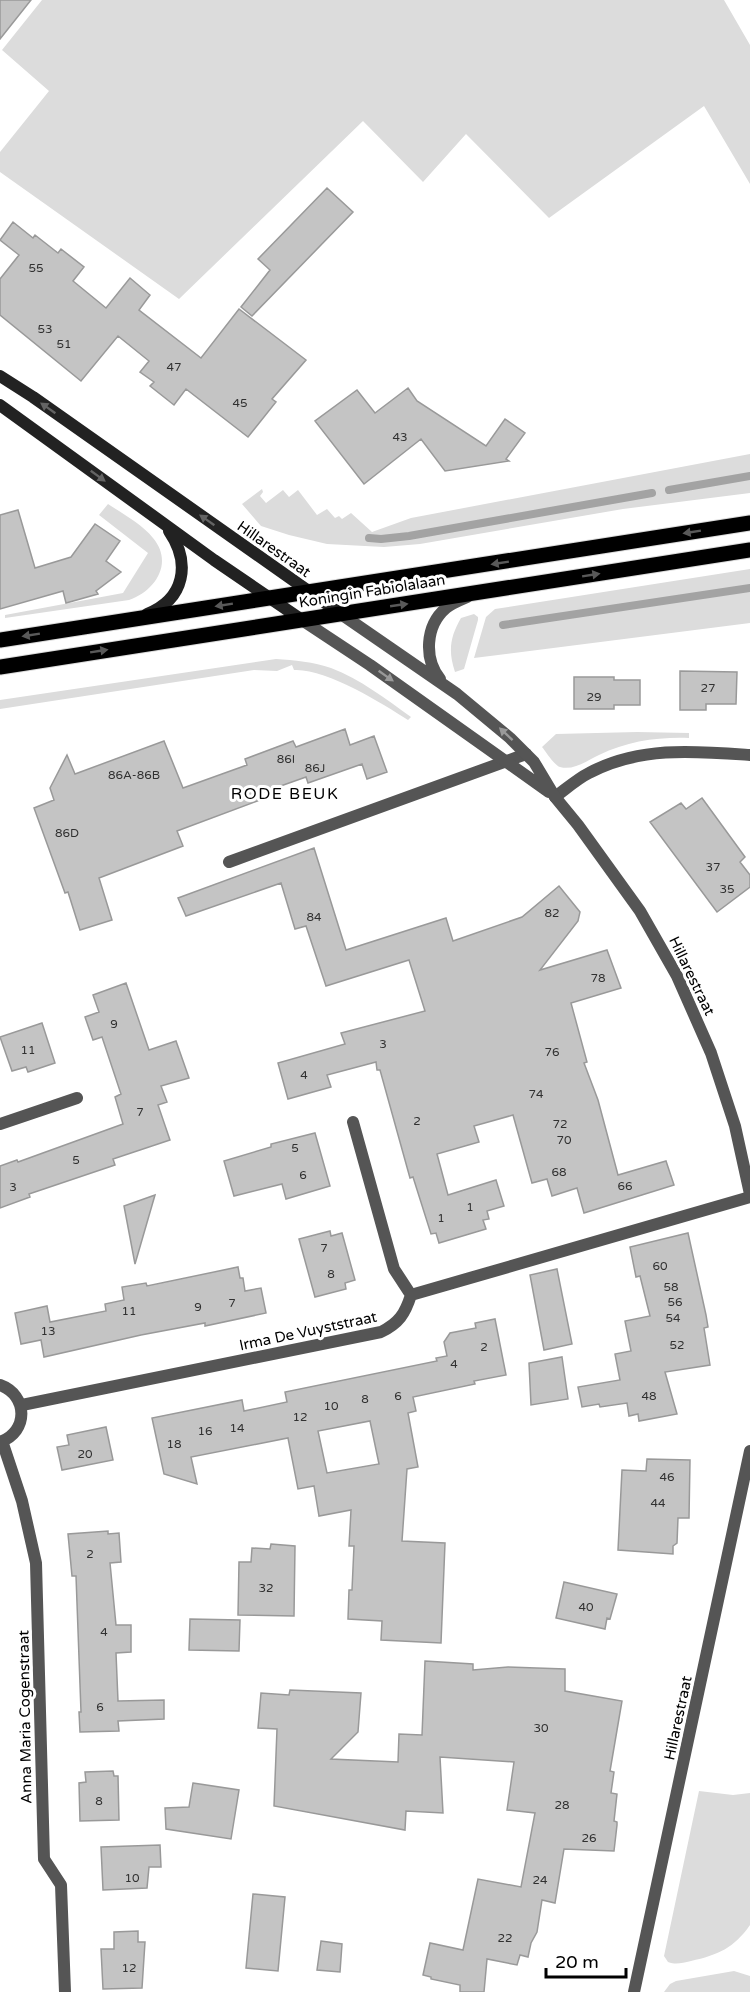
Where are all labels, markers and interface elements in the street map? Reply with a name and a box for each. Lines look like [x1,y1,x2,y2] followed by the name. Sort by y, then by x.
[28,261,44,275] house number: 55
[37,322,53,336] house number: 53
[56,337,72,351] house number: 51
[166,360,182,374] house number: 47
[232,396,248,410] house number: 45
[40,402,56,414] one-way arrow
[392,430,408,444] house number: 43
[90,470,106,482] one-way arrow
[199,514,215,526] one-way arrow
[234,517,315,581] street label: Hillarestraat
[683,528,702,537] one-way arrow
[490,558,509,567] one-way arrow
[582,570,601,579] one-way arrow
[297,571,447,611] street label: Koningin Fabiolalaan
[389,600,408,609] one-way arrow
[214,601,233,610] one-way arrow
[21,630,40,639] one-way arrow
[90,647,109,656] one-way arrow
[377,670,393,682] one-way arrow
[700,681,716,695] house number: 27
[586,690,602,704] house number: 29
[499,728,514,741] one-way arrow
[277,752,295,766] house number: 86I
[305,761,325,775] house number: 86J
[108,768,160,782] house number: 86A-86B
[231,784,339,804] district label: RODE BEUK
[55,826,79,840] house number: 86D
[705,860,721,874] house number: 37
[719,882,735,896] house number: 35
[544,906,560,920] house number: 82
[306,910,322,924] house number: 84
[665,933,719,1019] street label: Hillarestraat
[590,971,606,985] house number: 78
[110,1017,118,1031] house number: 9
[379,1037,387,1051] house number: 3
[20,1043,36,1057] house number: 11
[544,1045,560,1059] house number: 76
[300,1068,308,1082] house number: 4
[528,1087,544,1101] house number: 74
[136,1105,144,1119] house number: 7
[413,1114,421,1128] house number: 2
[552,1117,568,1131] house number: 72
[556,1133,572,1147] house number: 70
[291,1141,299,1155] house number: 5
[72,1153,80,1167] house number: 5
[551,1165,567,1179] house number: 68
[299,1168,307,1182] house number: 6
[617,1179,633,1193] house number: 66
[9,1180,17,1194] house number: 3
[466,1200,474,1214] house number: 1
[437,1211,445,1225] house number: 1
[320,1241,328,1255] house number: 7
[652,1259,668,1273] house number: 60
[327,1267,335,1281] house number: 8
[663,1280,679,1294] house number: 58
[667,1295,683,1309] house number: 56
[228,1296,236,1310] house number: 7
[194,1300,202,1314] house number: 9
[121,1304,137,1318] house number: 11
[238,1308,379,1354] street label: Irma De Vuyststraat
[665,1311,681,1325] house number: 54
[40,1324,56,1338] house number: 13
[669,1338,685,1352] house number: 52
[480,1340,488,1354] house number: 2
[450,1357,458,1371] house number: 4
[394,1389,402,1403] house number: 6
[641,1389,657,1403] house number: 48
[361,1392,369,1406] house number: 8
[323,1399,339,1413] house number: 10
[292,1410,308,1424] house number: 12
[229,1421,245,1435] house number: 14
[197,1424,213,1438] house number: 16
[166,1437,182,1451] house number: 18
[77,1447,93,1461] house number: 20
[659,1470,675,1484] house number: 46
[650,1496,666,1510] house number: 44
[86,1547,94,1561] house number: 2
[258,1581,274,1595] house number: 32
[578,1600,594,1614] house number: 40
[100,1625,108,1639] house number: 4
[14,1630,36,1804] street label: Anna Maria Cogenstraat
[660,1674,696,1762] street label: Hillarestraat
[96,1700,104,1714] house number: 6
[533,1721,549,1735] house number: 30
[95,1794,103,1808] house number: 8
[554,1798,570,1812] house number: 28
[581,1831,597,1845] house number: 26
[124,1871,140,1885] house number: 10
[532,1873,548,1887] house number: 24
[497,1931,513,1945] house number: 22
[546,1941,626,1979] scale bar
[555,1951,599,1973] text: 20 m
[121,1961,137,1975] house number: 12

